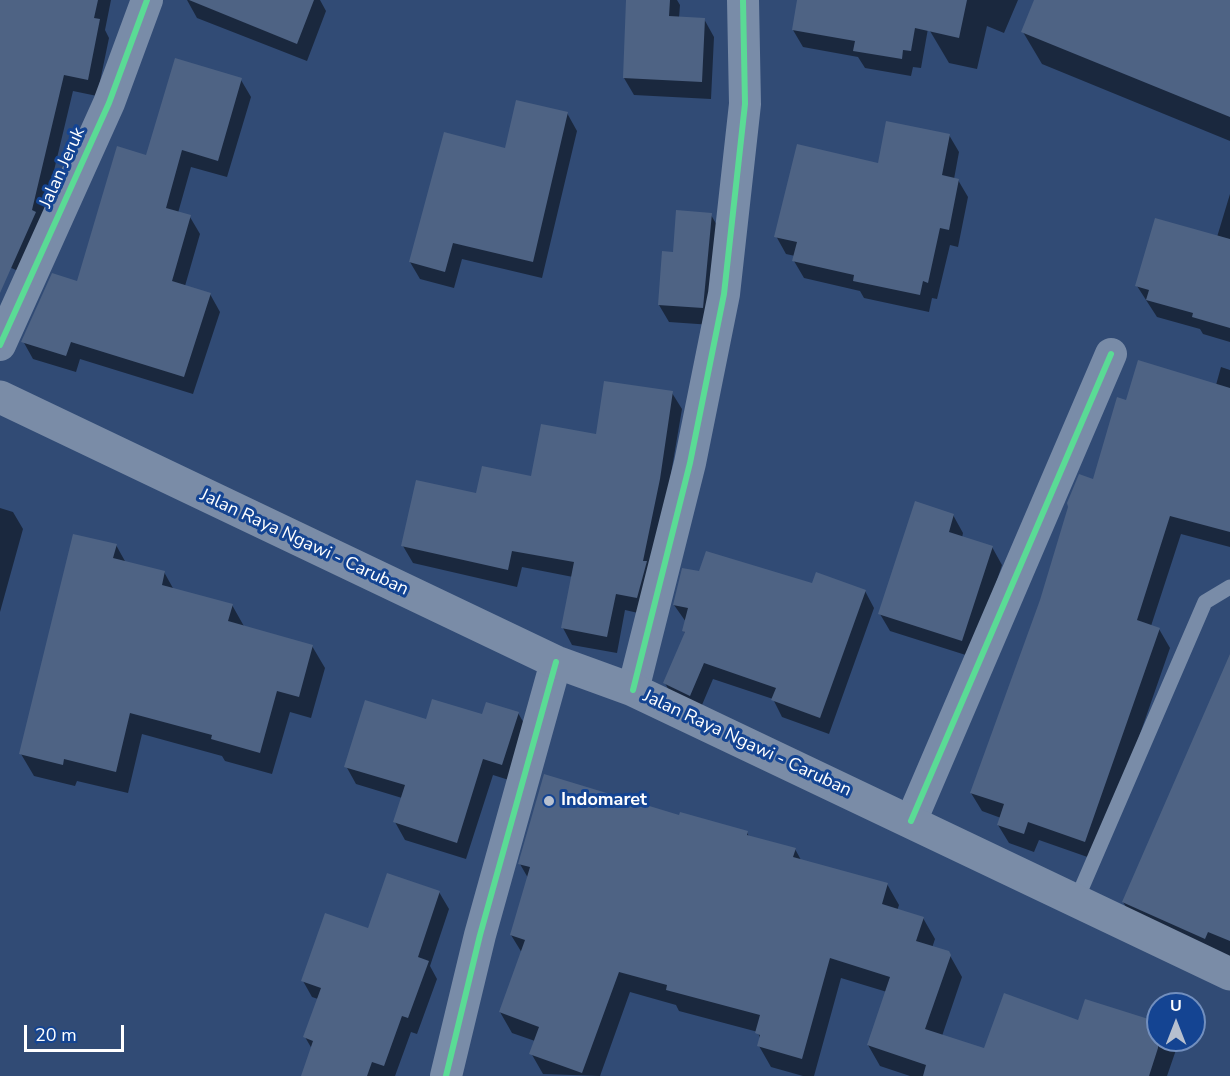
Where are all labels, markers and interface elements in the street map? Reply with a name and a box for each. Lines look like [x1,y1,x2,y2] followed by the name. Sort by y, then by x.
[36,124,90,212] street label: Jalan Jeruk
[196,485,412,601] street label: Jalan Raya Ngawi - Caruban
[639,686,855,802] street label: Jalan Raya Ngawi - Caruban
[561,790,647,812] place label: Indomaret
[542,794,556,808] marker: Indomaret
[1146,992,1206,1052] north arrow
[1170,995,1182,1017] text: U
[27,1013,128,1051] scale bar
[35,1023,77,1047] text: 20 m

